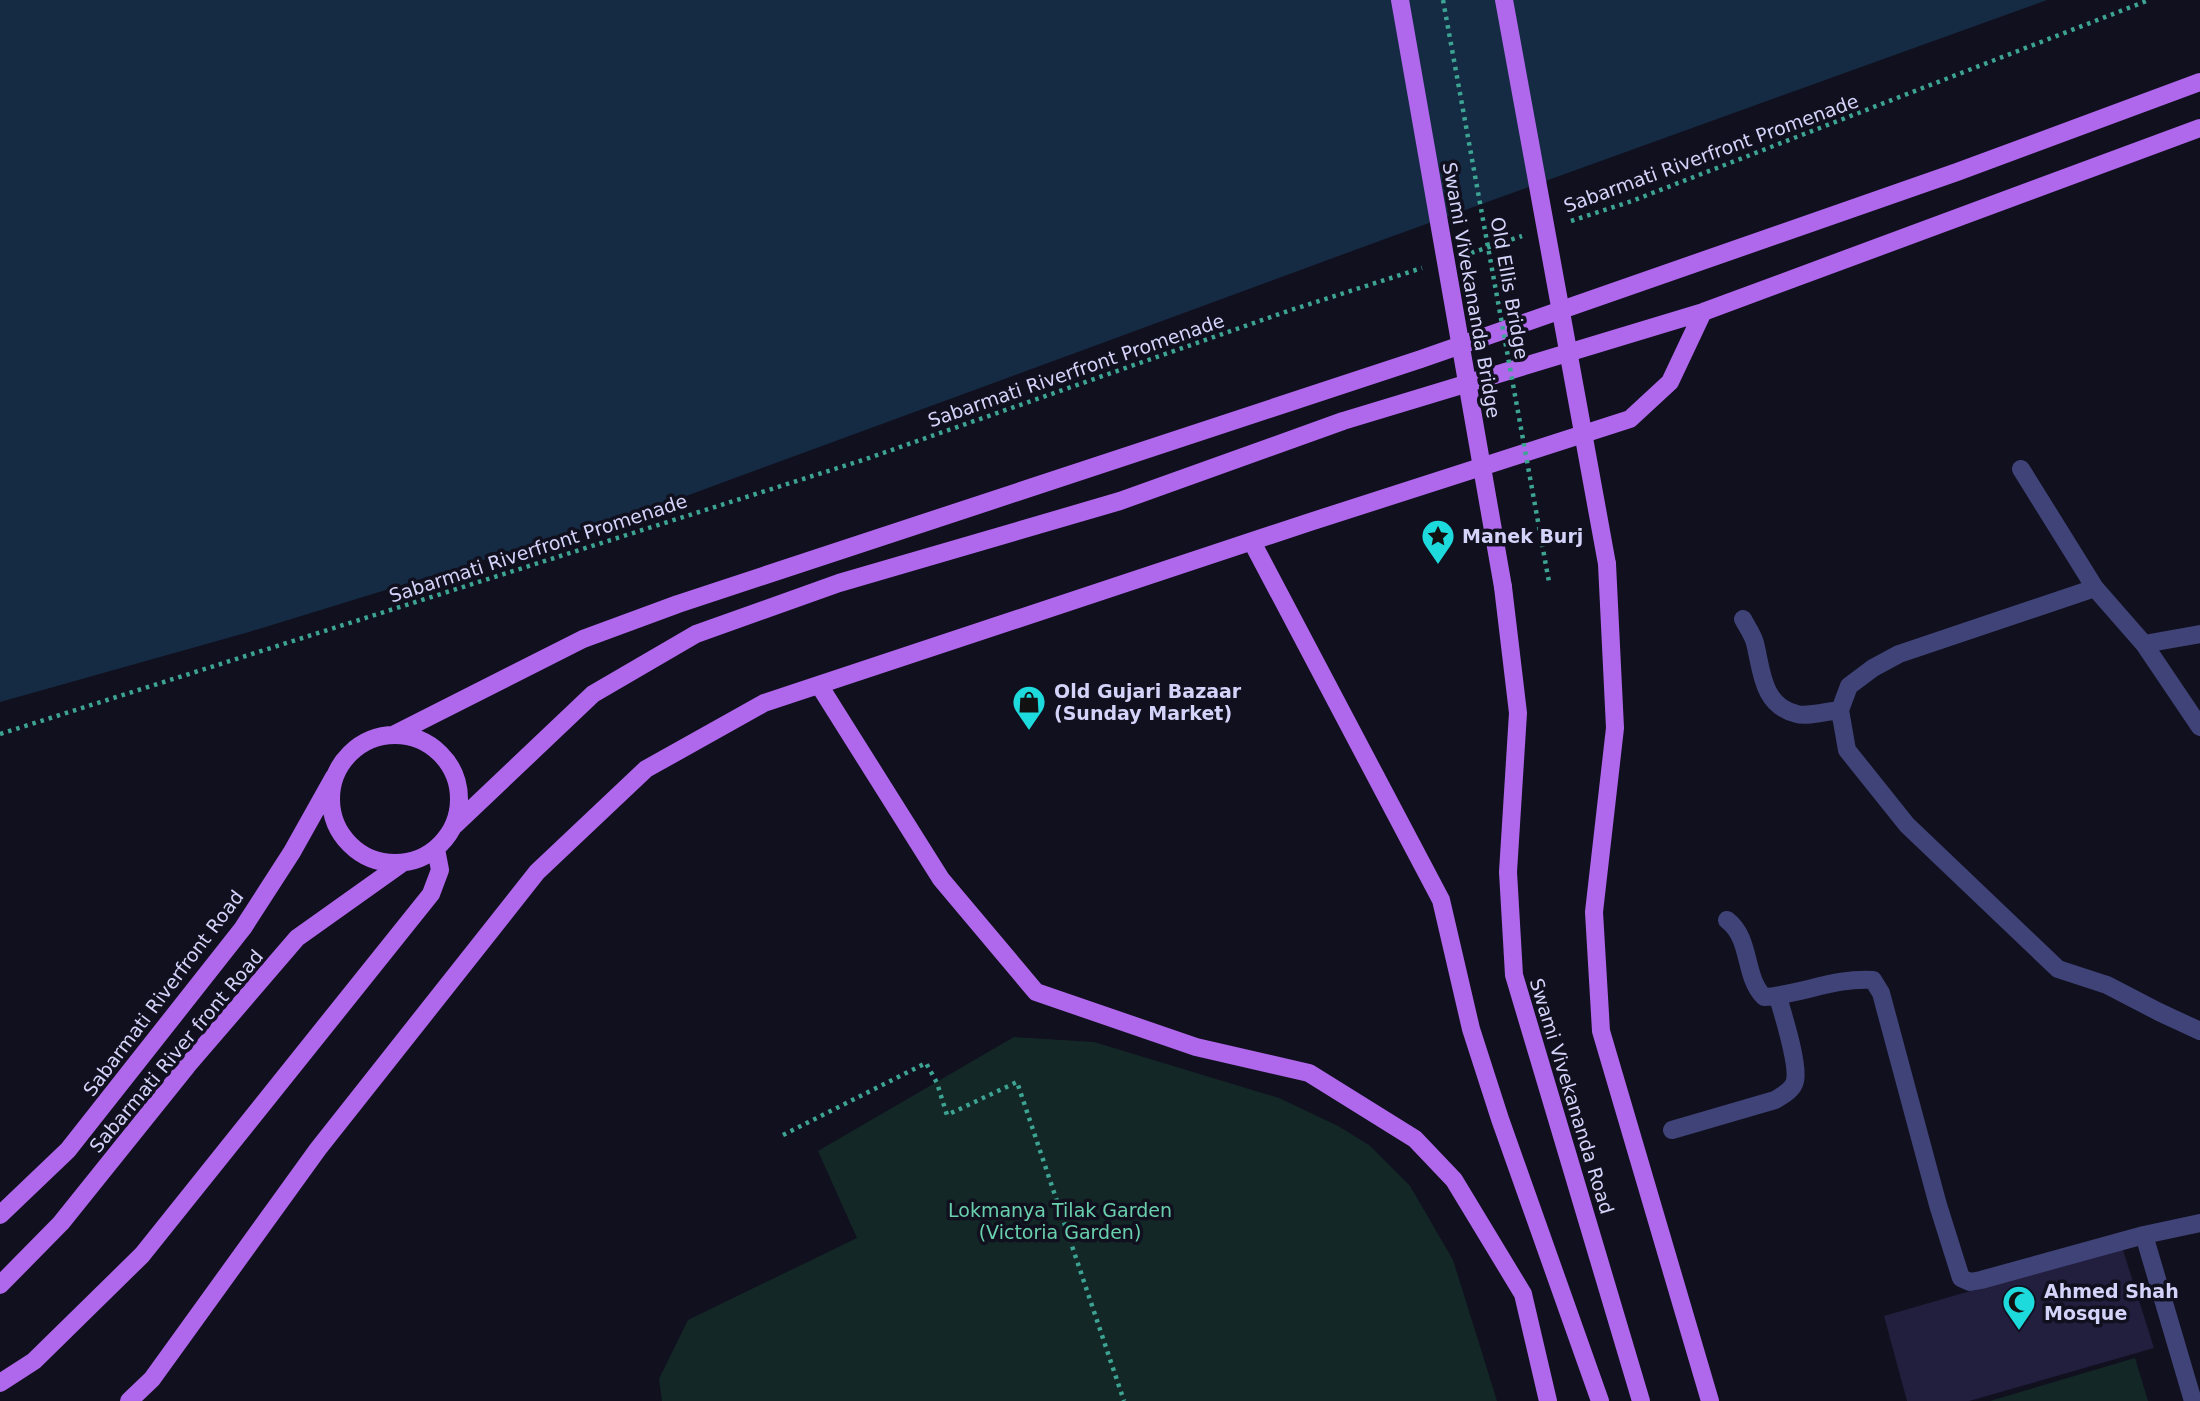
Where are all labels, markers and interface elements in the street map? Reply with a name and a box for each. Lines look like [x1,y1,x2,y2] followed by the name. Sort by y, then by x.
[1561,89,1861,217] street label: Sabarmati Riverfront Promenade
[1439,160,1505,420] street label: Swami Vivekananda Bridge
[1487,215,1533,361] street label: Old Ellis Bridge
[925,309,1227,431] street label: Sabarmati Riverfront Promenade
[386,489,690,607] street label: Sabarmati Riverfront Promenade
[1419,517,1457,566] place icon: Manek Burj
[1462,525,1583,547] place label: Manek Burj
[1054,680,1242,724] place label: Old Gujari Bazaar (Sunday Market)
[1010,683,1048,732] shop icon: Old Gujari Bazaar (Sunday Market)
[78,886,248,1100] street label: Sabarmati Riverfront Road
[85,945,267,1157] street label: Sabarmati River front Road
[1526,975,1618,1217] street label: Swami Vivekananda Road
[948,1199,1172,1243] park label: Lokmanya Tilak Garden (Victoria Garden)
[2044,1280,2179,1324] place label: Ahmed Shah Mosque
[2000,1283,2038,1332] mosque icon: Ahmed Shah Mosque

